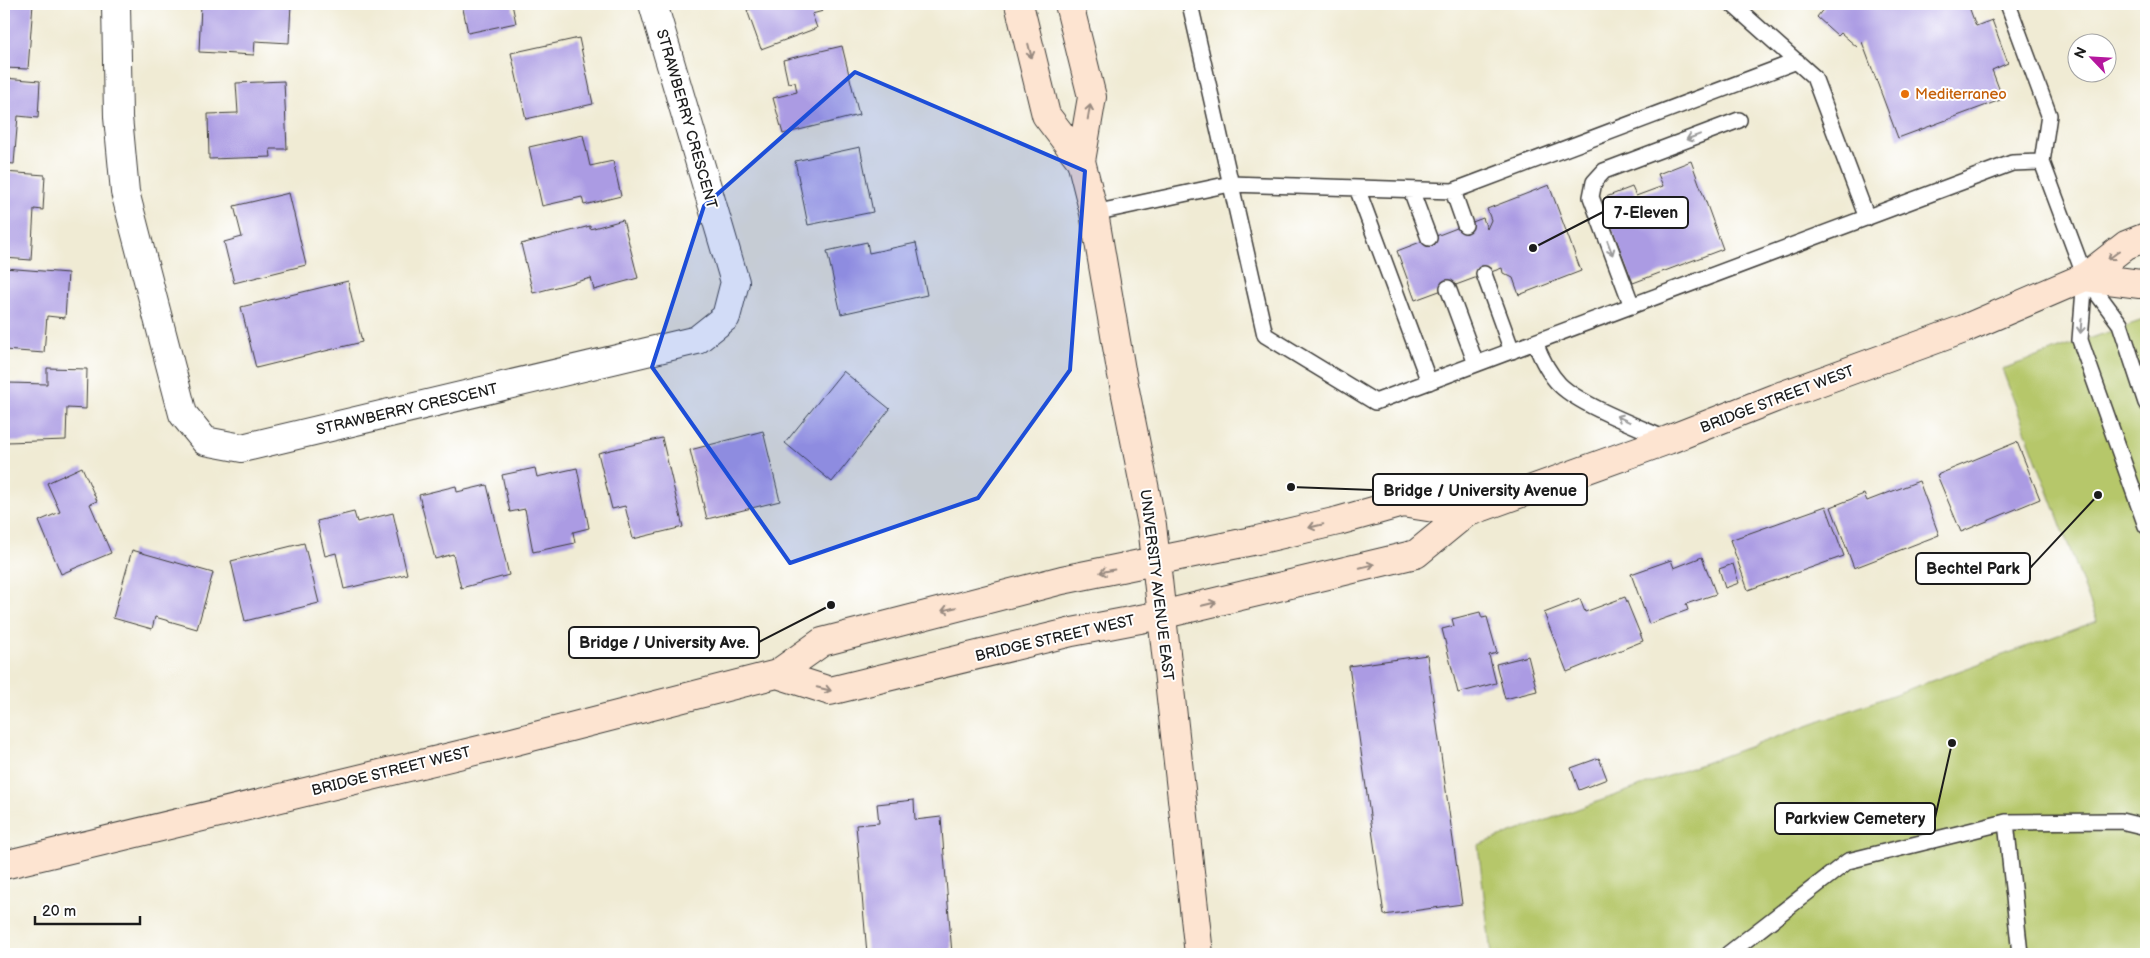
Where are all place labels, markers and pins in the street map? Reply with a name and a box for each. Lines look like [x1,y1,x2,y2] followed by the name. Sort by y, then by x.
[1915,85,2007,104] place label: Mediterraneo
[1899,88,1911,100] marker: Mediterraneo
[1603,197,1688,228] callout: 7-Eleven
[1373,474,1587,505] callout: Bridge / University Avenue
[1916,553,2030,584] callout: Bechtel Park
[569,627,759,658] callout: Bridge / University Ave.
[1775,803,1935,834] callout: Parkview Cemetery

